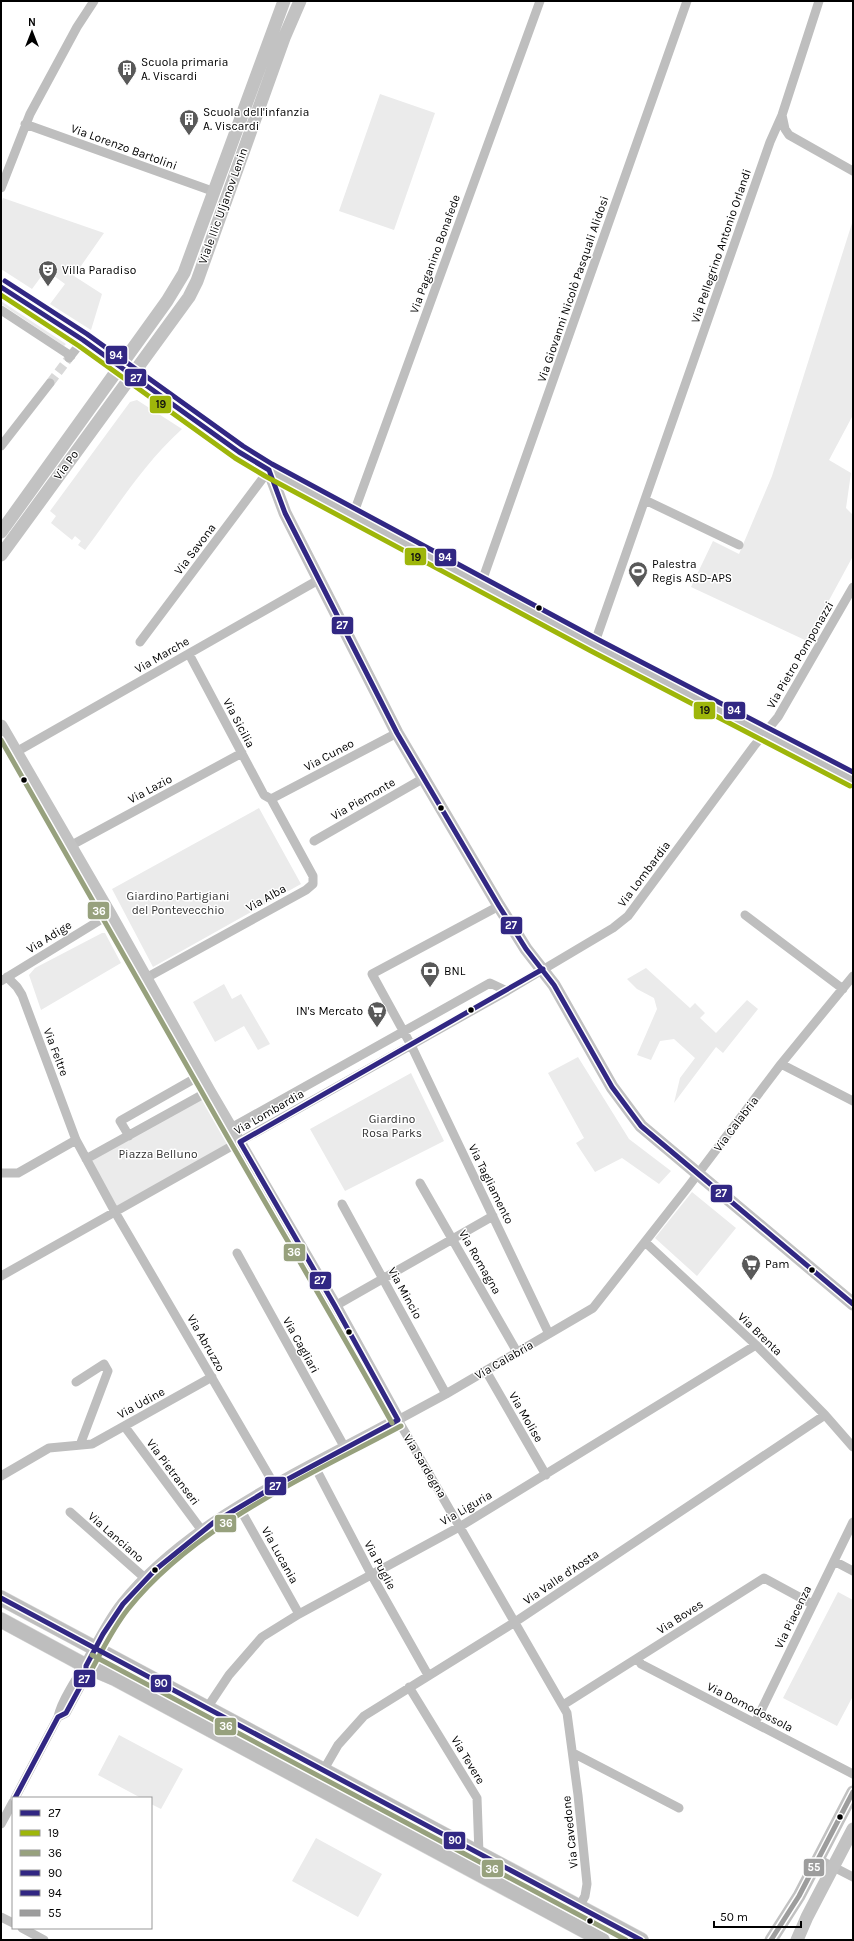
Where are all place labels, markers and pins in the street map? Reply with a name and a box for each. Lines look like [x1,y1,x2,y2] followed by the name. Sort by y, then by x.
[141,55,228,83] place label: Scuola primaria A. Viscardi
[116,58,138,86] building icon: Scuola primaria A. Viscardi
[203,105,309,133] place label: Scuola dell'infanzia A. Viscardi
[178,108,200,136] building icon: Scuola dell'infanzia A. Viscardi
[37,259,59,287] theatre icon: Villa Paradiso
[62,263,136,277] place label: Villa Paradiso
[652,557,732,585] place label: Palestra Regis ASD-APS
[627,560,649,588] sports icon: Palestra Regis ASD-APS
[534,603,544,613] unlabelled marker
[19,775,29,785] unlabelled marker
[436,803,446,813] unlabelled marker
[419,960,441,988] bank icon: BNL
[444,964,466,978] place label: BNL
[366,1000,388,1028] supermarket icon: IN's Mercato
[296,1004,363,1018] place label: IN's Mercato
[466,1005,476,1015] unlabelled marker
[740,1253,762,1281] supermarket icon: Pam
[765,1257,789,1271] place label: Pam
[807,1265,817,1275] unlabelled marker
[344,1327,354,1337] unlabelled marker
[150,1565,160,1575] unlabelled marker
[835,1812,845,1822] unlabelled marker
[585,1916,595,1926] unlabelled marker

